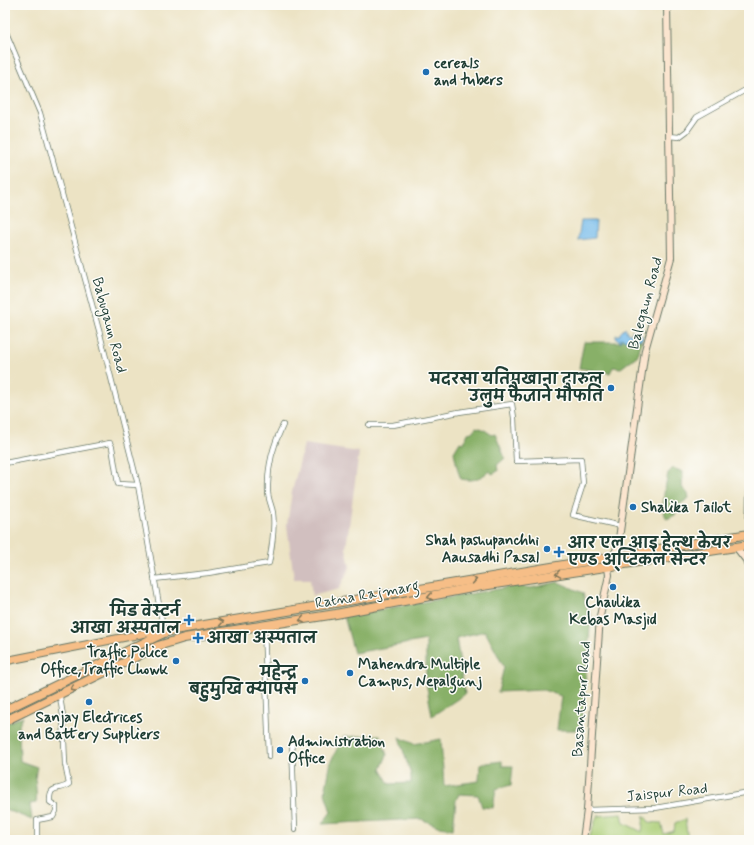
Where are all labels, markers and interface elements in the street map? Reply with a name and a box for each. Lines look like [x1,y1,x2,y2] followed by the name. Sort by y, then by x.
[434,54,503,91] place label: cereals and tubers
[421,67,431,77] marker: cereals and tubers
[624,255,669,352] street label: Balegaun Road
[86,275,131,376] street label: Babugaun Road
[428,366,605,408] place label: मदरसा यतिमखाना दारुल उलुम फैजाने माैफति
[606,383,616,393] marker: मदरसा यतिमखाना दारुल उलुम फैजाने माैफति
[641,498,732,518] place label: Shalika Tailot
[628,502,638,512] marker: Shalika Tailot
[566,530,733,572] place label: आर एल आइ हेल्थ केयर एण्ड अ्प्टिकल सेन्टर
[426,531,540,568] place label: Shah pashupanchhi Aausadhi Pasal
[542,544,552,554] marker: Shah pashupanchhi Aausadhi Pasal
[553,546,565,558] marker: आर एल आइ हेल्थ केयर एण्ड अ्प्टिकल सेन्टर
[555,569,561,578] one-way arrow
[314,576,421,615] street label: Ratna Rajmarg
[471,576,477,585] one-way arrow
[608,582,618,592] marker: Chaulika Kebas Masjid
[427,592,433,601] one-way arrow
[569,593,657,630] place label: Chaulika Kebas Masjid
[71,598,182,639] place label: मिड वेस्टर्न आखा अस्पताल
[183,614,195,626] marker: मिड वेस्टर्न आखा अस्पताल
[299,615,305,624] one-way arrow
[218,618,224,627] one-way arrow
[207,629,318,649] place label: आखा अस्पताल
[192,632,204,644] marker: आखा अस्पताल
[568,640,596,758] street label: Basantapur Road
[40,642,169,680] place label: Traffic Police Office,Traffic Chowk
[358,655,482,694] place label: Mahendra Multiple Campus, Nepalgunj
[171,656,181,666] marker: Traffic Police Office,Traffic Chowk
[187,659,299,702] place label: महेन्द्र बहुमुखि क्यापस
[345,668,355,678] marker: Mahendra Multiple Campus, Nepalgunj
[300,676,310,686] marker: महेन्द्र बहुमुखि क्यापस
[70,684,77,692] one-way arrow
[84,697,94,707] marker: Sanjay Electrices and Battery Suppliers
[18,708,160,745] place label: Sanjay Electrices and Battery Suppliers
[288,732,386,769] place label: Administration Office
[275,745,285,755] marker: Administration Office
[625,779,709,807] street label: Jaispur Road

